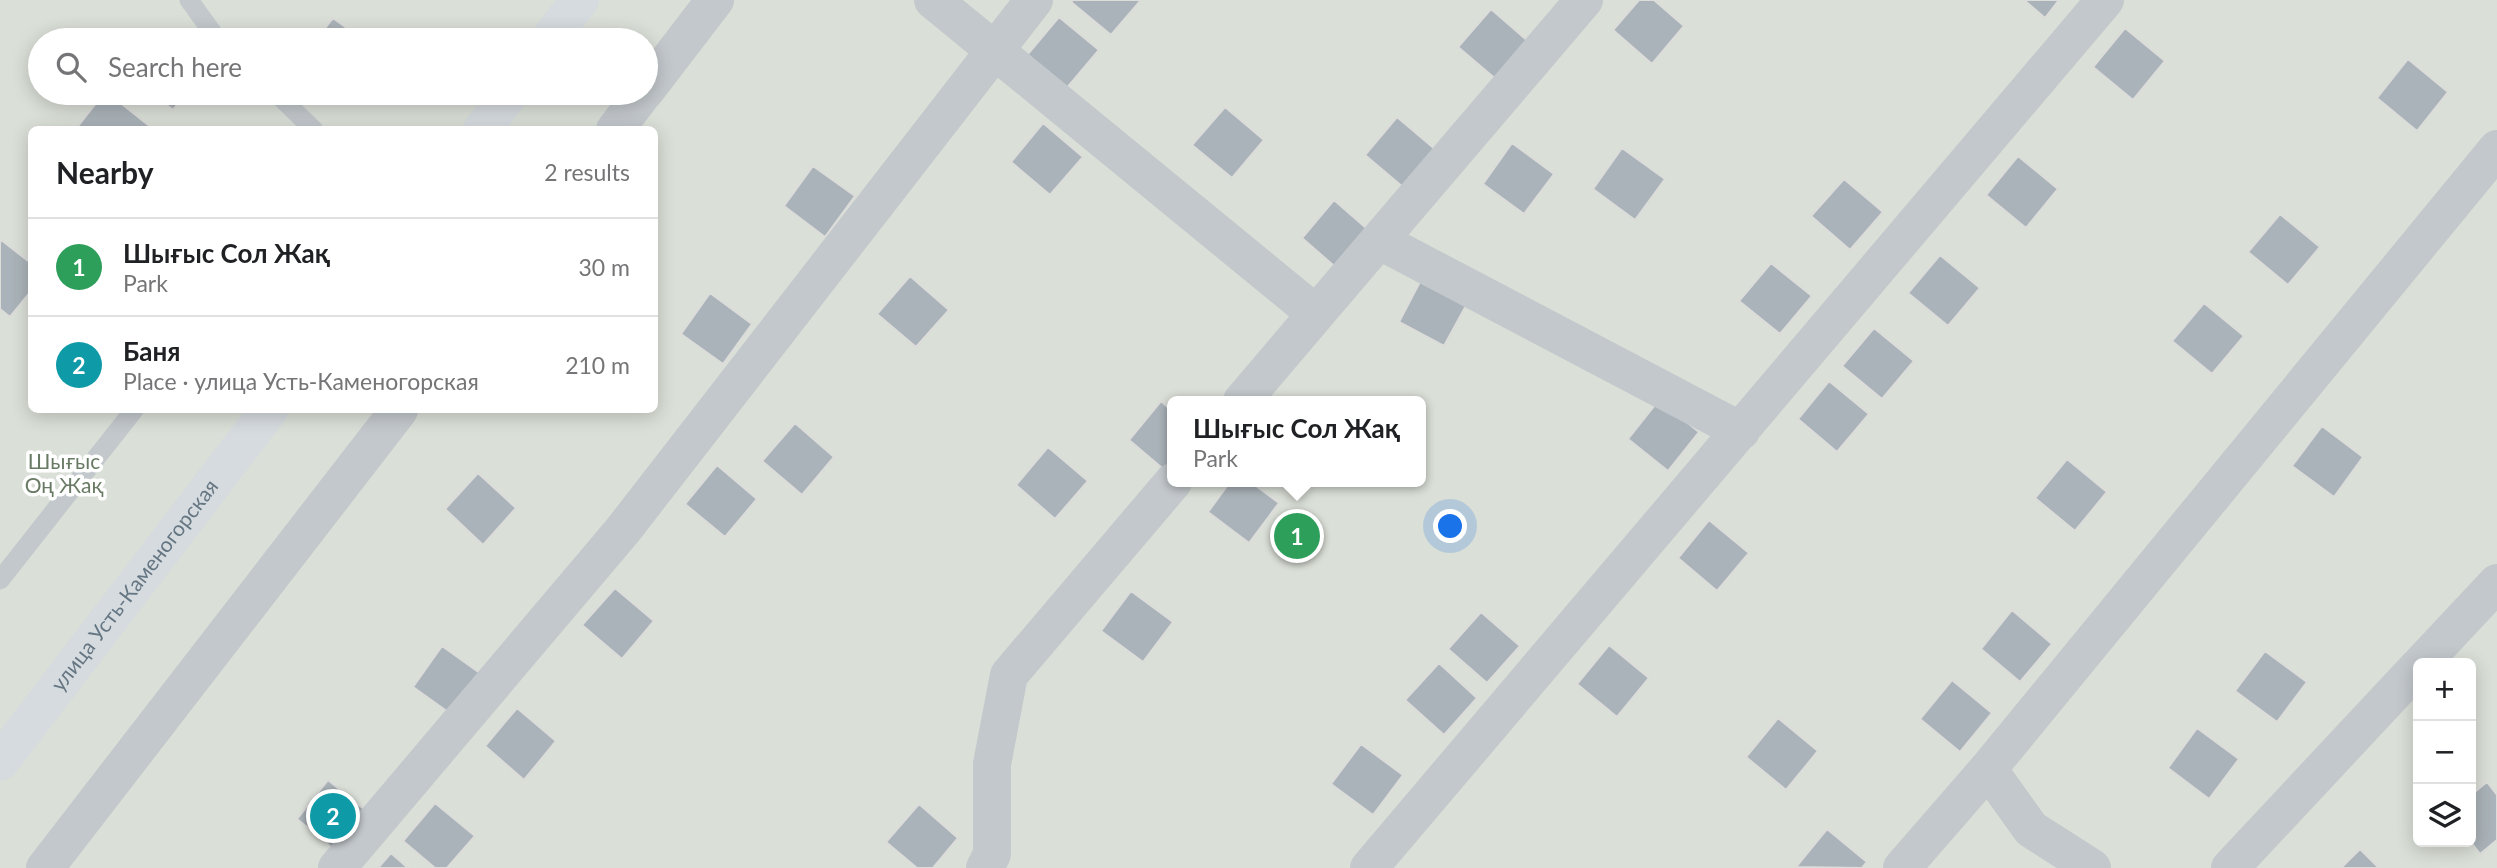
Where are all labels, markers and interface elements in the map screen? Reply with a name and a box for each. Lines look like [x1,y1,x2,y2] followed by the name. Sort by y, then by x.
[28,28,658,105] search box
[52,48,90,86] icon: search
[108,51,242,83] text: Search here
[56,154,154,190] text: Nearby
[544,158,630,186] text: 2 results
[123,237,330,269] text: Шығыс Сол Жақ
[72,253,86,281] text: 1
[579,253,630,281] text: 30 m
[123,269,168,297] text: Park
[123,335,181,367] text: Баня
[72,351,86,379] text: 2
[565,351,630,379] text: 210 m
[123,367,479,395] text: Place · улица Усть-Каменогорская
[1167,396,1426,487] popup
[1193,412,1400,444] text: Шығыс Сол Жақ
[1193,444,1238,472] text: Park
[25,448,103,497] park label: Шығыс Оң Жақ
[45,474,222,696] street label: улица Усть-Каменогорская
[1433,509,1467,543] your location
[1274,510,1320,562] pin: 1
[2413,658,2476,847] map controls
[2413,658,2476,721] button: +
[2413,721,2476,784] button: −
[2413,784,2476,847] button: layers
[310,790,356,842] pin: 2

